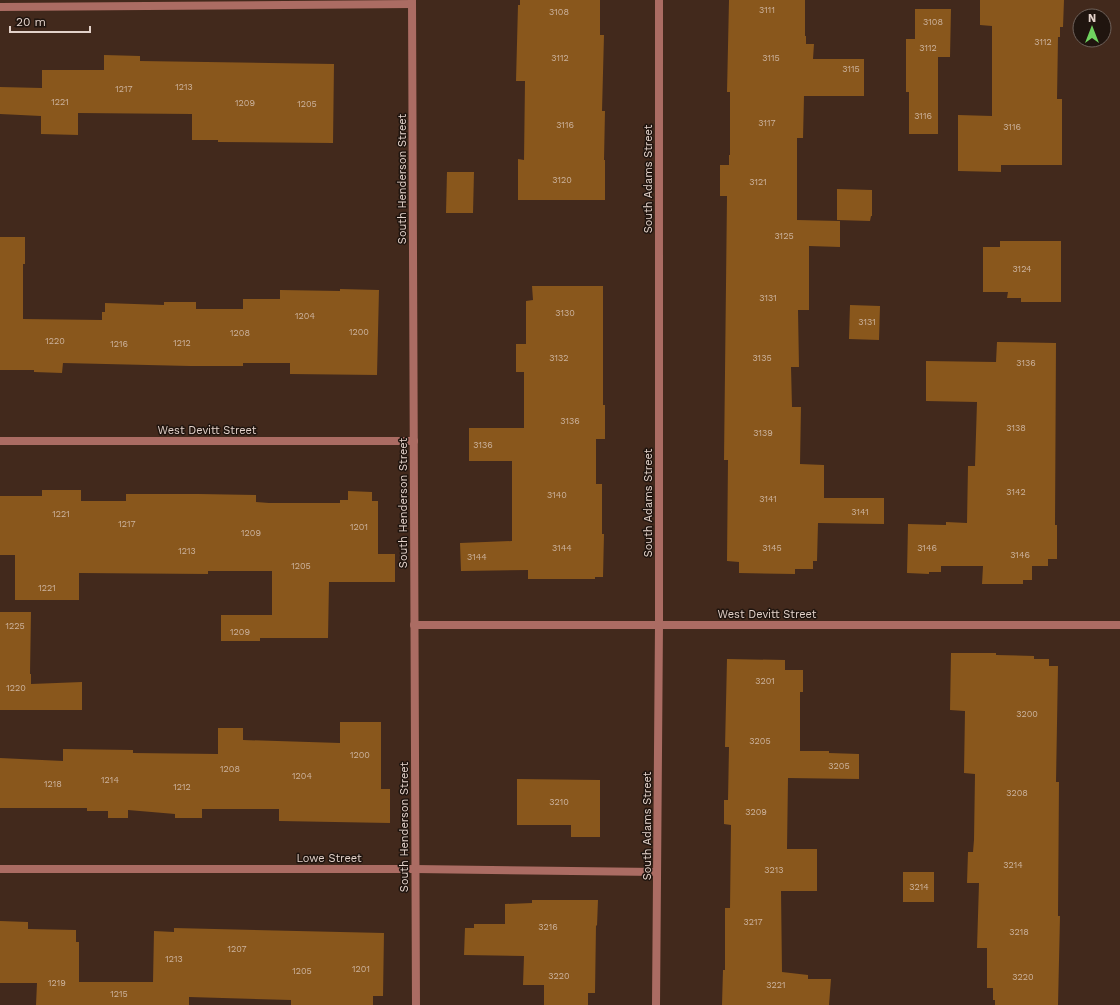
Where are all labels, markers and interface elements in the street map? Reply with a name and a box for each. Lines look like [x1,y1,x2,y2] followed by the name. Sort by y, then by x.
[759,5,775,15] house number: 3111
[549,7,569,17] house number: 3108
[10,8,90,34] scale bar
[1072,8,1112,48] north arrow
[1088,12,1096,25] text: N
[16,15,46,29] text: 20 m
[923,17,943,27] house number: 3108
[1034,37,1052,47] house number: 3112
[919,43,937,53] house number: 3112
[551,53,569,63] house number: 3112
[762,53,780,63] house number: 3115
[842,64,860,74] house number: 3115
[175,82,193,92] house number: 1213
[115,84,133,94] house number: 1217
[51,97,69,107] house number: 1221
[235,98,255,108] house number: 1209
[297,99,317,109] house number: 1205
[914,111,932,121] house number: 3116
[396,113,409,244] street label: South Henderson Street
[758,118,776,128] house number: 3117
[556,120,574,130] house number: 3116
[1003,122,1021,132] house number: 3116
[642,124,655,233] street label: South Adams Street
[552,175,572,185] house number: 3120
[749,177,767,187] house number: 3121
[774,231,794,241] house number: 3125
[1012,264,1032,274] house number: 3124
[759,293,777,303] house number: 3131
[555,308,575,318] house number: 3130
[295,311,315,321] house number: 1204
[858,317,876,327] house number: 3131
[349,327,369,337] house number: 1200
[230,328,250,338] house number: 1208
[45,336,65,346] house number: 1220
[173,338,191,348] house number: 1212
[110,339,128,349] house number: 1216
[549,353,569,363] house number: 3132
[752,353,772,363] house number: 3135
[1016,358,1036,368] house number: 3136
[560,416,580,426] house number: 3136
[1006,423,1026,433] house number: 3138
[158,424,257,437] street label: West Devitt Street
[753,428,773,438] house number: 3139
[397,437,410,568] street label: South Henderson Street
[473,440,493,450] house number: 3136
[642,448,655,557] street label: South Adams Street
[1006,487,1026,497] house number: 3142
[547,490,567,500] house number: 3140
[759,494,777,504] house number: 3141
[851,507,869,517] house number: 3141
[52,509,70,519] house number: 1221
[118,519,136,529] house number: 1217
[350,522,368,532] house number: 1201
[241,528,261,538] house number: 1209
[552,543,572,553] house number: 3144
[762,543,782,553] house number: 3145
[917,543,937,553] house number: 3146
[178,546,196,556] house number: 1213
[1010,550,1030,560] house number: 3146
[467,552,487,562] house number: 3144
[291,561,311,571] house number: 1205
[38,583,56,593] house number: 1221
[718,608,817,621] street label: West Devitt Street
[5,621,25,631] house number: 1225
[230,627,250,637] house number: 1209
[755,676,775,686] house number: 3201
[6,683,26,693] house number: 1220
[1016,709,1038,719] house number: 3200
[749,736,771,746] house number: 3205
[350,750,370,760] house number: 1200
[398,761,411,892] street label: South Henderson Street
[828,761,850,771] house number: 3205
[220,764,240,774] house number: 1208
[292,771,312,781] house number: 1204
[641,771,654,880] street label: South Adams Street
[101,775,119,785] house number: 1214
[44,779,62,789] house number: 1218
[173,782,191,792] house number: 1212
[1006,788,1028,798] house number: 3208
[549,797,569,807] house number: 3210
[745,807,767,817] house number: 3209
[296,852,362,865] street label: Lowe Street
[1003,860,1023,870] house number: 3214
[764,865,784,875] house number: 3213
[909,882,929,892] house number: 3214
[743,917,763,927] house number: 3217
[538,922,558,932] house number: 3216
[1009,927,1029,937] house number: 3218
[227,944,247,954] house number: 1207
[165,954,183,964] house number: 1213
[352,964,370,974] house number: 1201
[292,966,312,976] house number: 1205
[548,971,570,981] house number: 3220
[1012,972,1034,982] house number: 3220
[48,978,66,988] house number: 1219
[766,980,786,990] house number: 3221
[110,989,128,999] house number: 1215

